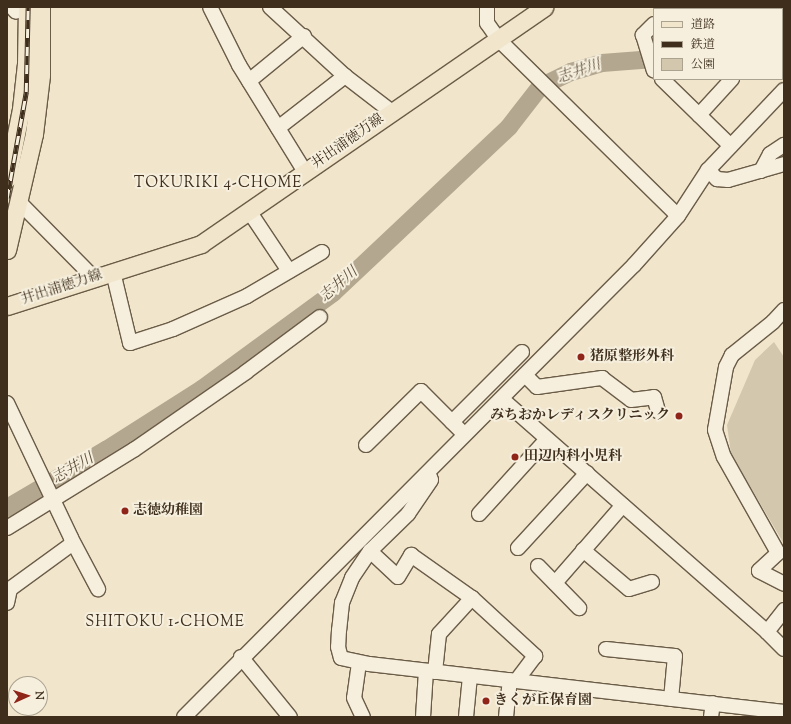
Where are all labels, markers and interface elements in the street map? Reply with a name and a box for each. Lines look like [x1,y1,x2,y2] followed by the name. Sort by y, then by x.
[653,8,783,80] legend
[691,16,715,34] text: 道路
[691,36,715,54] text: 鉄道
[555,56,603,88] water label: 志井川
[691,56,715,74] text: 公園
[309,111,387,173] street label: 井出浦徳力線
[134,175,302,193] district label: TOKURIKI 4-CHOME
[316,263,362,307] water label: 志井川
[19,267,105,309] street label: 井出浦徳力線
[590,349,674,365] place label: 猪原整形外科
[575,351,587,363] marker: 猪原整形外科
[488,408,670,424] place label: みちおかレディスクリニック
[673,410,685,422] marker: みちおかレディスクリニック
[524,449,622,465] place label: 田辺内科小児科
[49,450,97,488] water label: 志井川
[509,451,521,463] marker: 田辺内科小児科
[133,503,203,519] place label: 志徳幼稚園
[120,506,130,516] marker: 志徳幼稚園
[85,614,245,632] district label: SHITOKU 1-CHOME
[8,676,48,716] north arrow
[31,691,47,700] text: N
[494,693,592,709] place label: きくが丘保育園
[481,696,491,706] marker: きくが丘保育園

